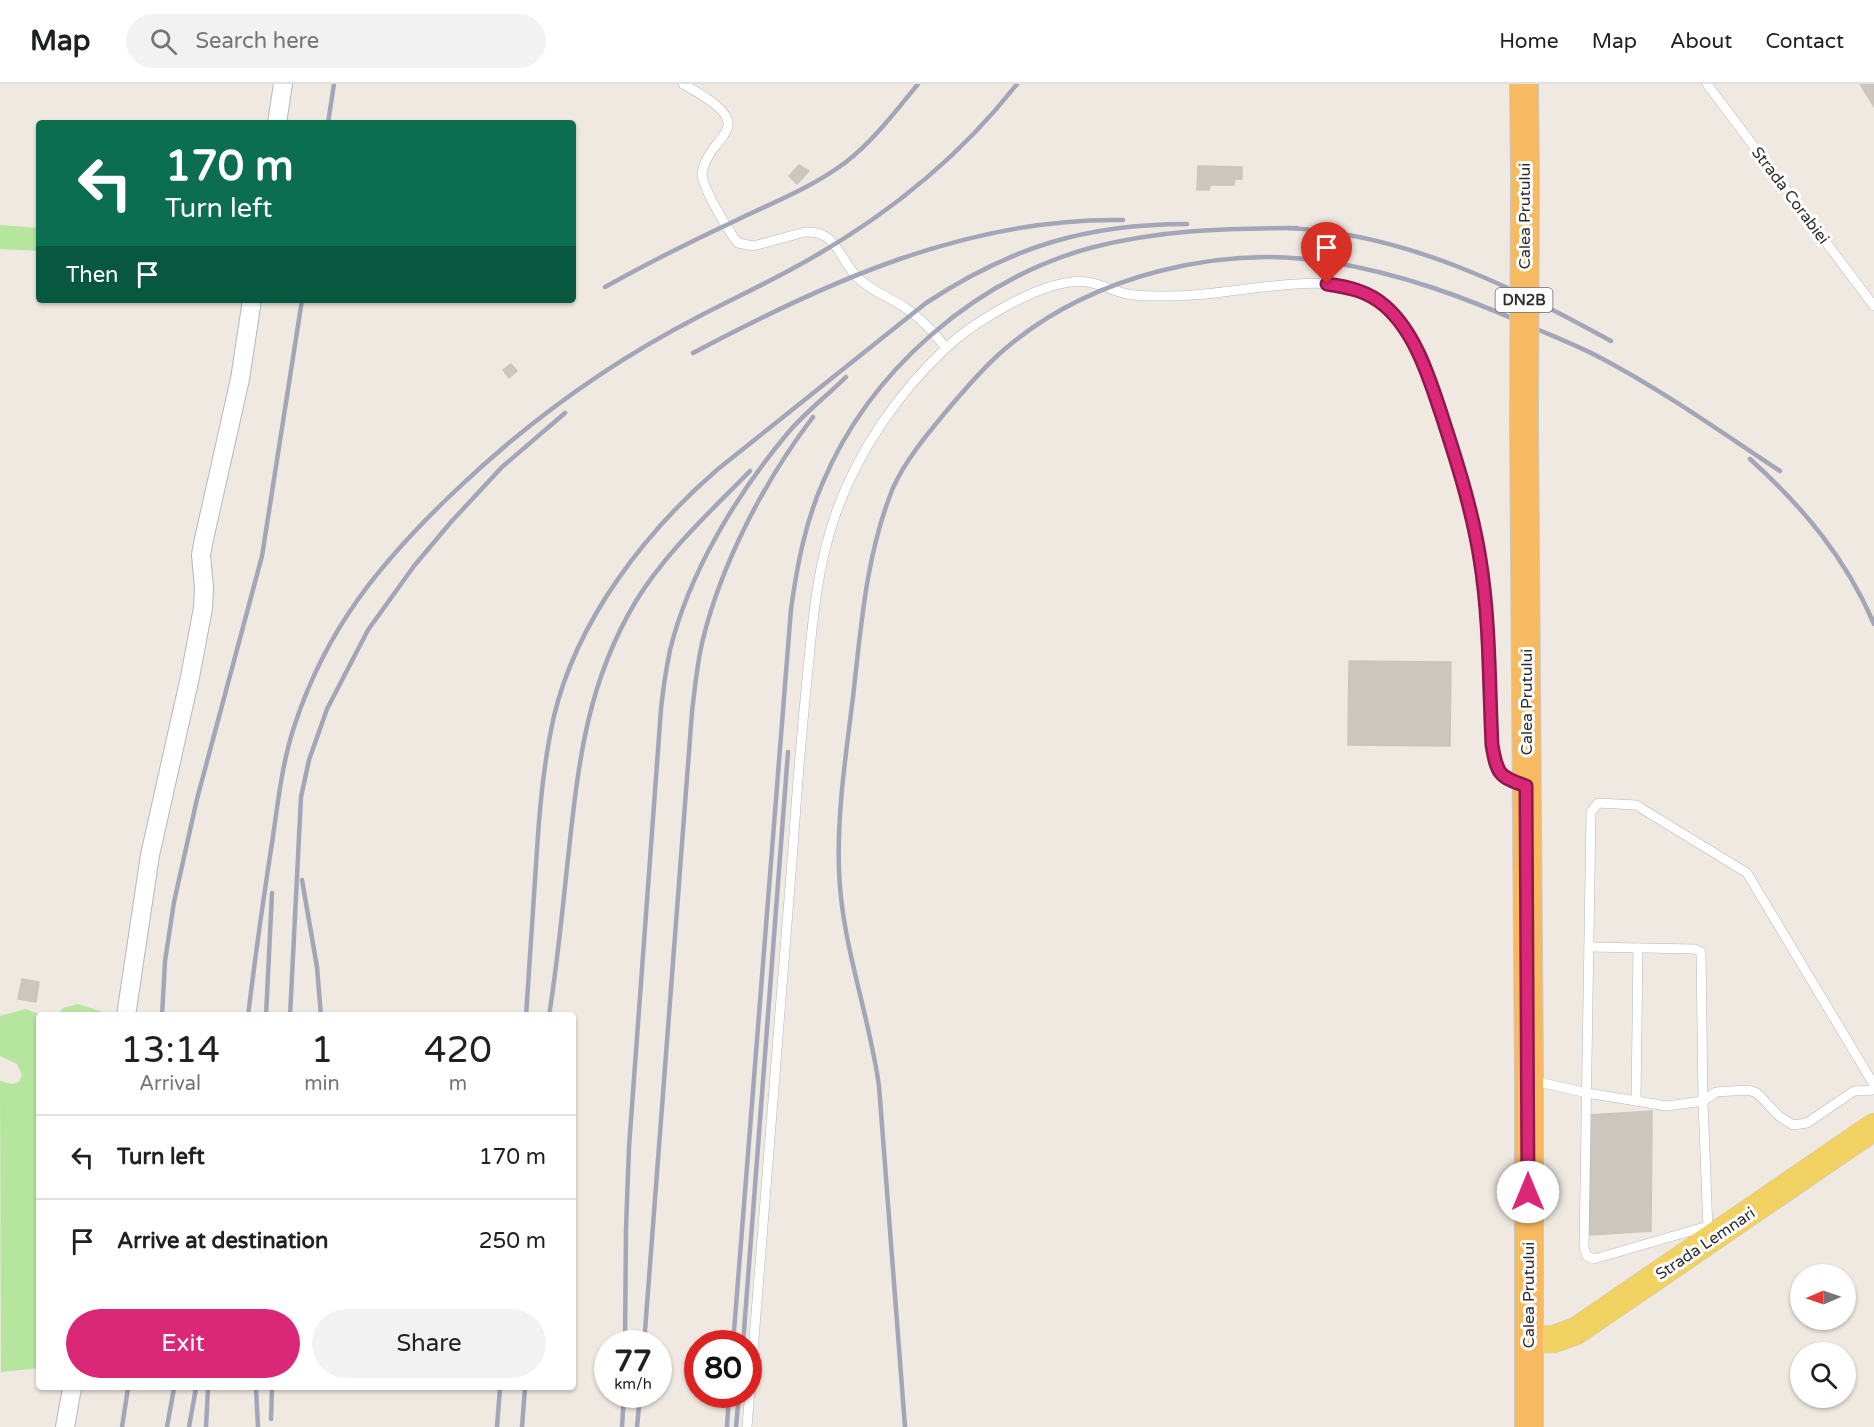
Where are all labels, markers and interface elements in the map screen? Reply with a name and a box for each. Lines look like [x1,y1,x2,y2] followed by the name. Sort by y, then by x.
[126,14,546,68] search box
[30,24,90,58] text: Map
[147,25,180,58] icon: search
[195,28,319,54] text: Search here
[1499,29,1559,54] text: Home
[1592,29,1637,54] text: Map
[1670,29,1732,54] text: About
[1765,29,1844,54] text: Contact
[165,141,294,192] text: 170 m
[1747,143,1833,248] street label: Strada Corabiei
[66,144,144,222] icon: left
[1515,163,1535,269] street label: Calea Prutului
[165,192,272,225] text: Turn left
[1301,222,1352,284] pin
[1310,231,1343,264] icon: arrive
[131,258,164,291] icon: arrive
[66,262,119,288] text: Then
[1496,288,1552,312] road number: DN2B
[1517,649,1537,755] street label: Calea Prutului
[120,1029,220,1072] text: 13:14
[311,1029,333,1072] text: 1
[424,1029,492,1072] text: 420
[139,1072,201,1096] text: Arrival
[304,1072,340,1096] text: min
[449,1072,467,1096] text: m
[66,1141,99,1174] icon: left
[117,1144,205,1170] text: Turn left
[479,1144,546,1170] text: 170 m
[1496,1160,1560,1224] position arrow
[1652,1203,1759,1284] street label: Strada Lemnari
[66,1225,99,1258] icon: arrive
[117,1228,328,1254] text: Arrive at destination
[479,1228,546,1254] text: 250 m
[1519,1242,1539,1348] street label: Calea Prutului
[1790,1264,1856,1330] north arrow
[1790,1264,1856,1408] map controls
[66,1309,300,1378] button: Exit
[312,1309,546,1378] button: Share
[684,1330,762,1408] speed limit sign: 80
[1790,1342,1856,1408] button: search
[614,1343,652,1380] text: 77
[614,1375,652,1393] text: km/h

